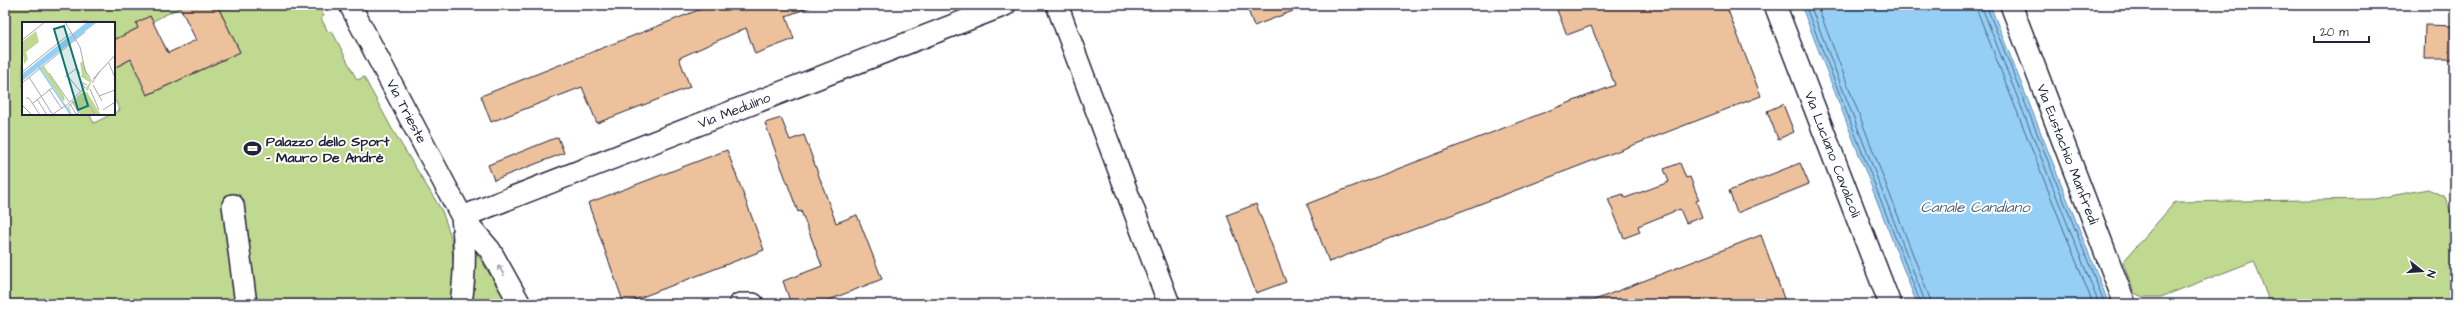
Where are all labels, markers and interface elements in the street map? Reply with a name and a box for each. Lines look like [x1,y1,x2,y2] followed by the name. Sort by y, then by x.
[2314,18,2369,44] scale bar
[22,22,115,115] inset map
[2320,24,2349,41] text: 20 m
[381,76,432,147] street label: Via Trieste
[2031,81,2103,227] street label: Via Eustachio Manfredi
[695,88,774,134] street label: Via Medulino
[1799,88,1865,220] street label: Via Luciano Cavalcoli
[266,132,390,168] place label: Palazzo dello Sport - Mauro De Andrè
[243,139,263,159] sports icon: Palazzo dello Sport - Mauro De Andrè
[1920,197,2031,218] water label: Canale Candiano
[2402,251,2442,291] north arrow
[497,264,505,276] one-way arrow
[2423,268,2439,279] text: N

